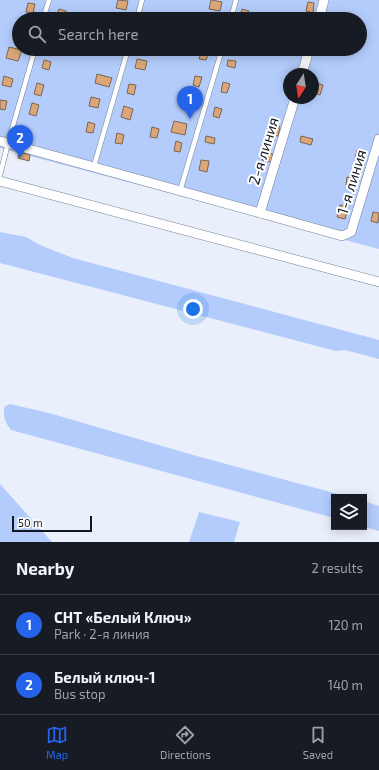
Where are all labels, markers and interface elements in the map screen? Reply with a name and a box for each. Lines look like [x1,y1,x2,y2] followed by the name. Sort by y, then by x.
[12,12,367,56] search box
[26,23,48,45] icon: search
[58,25,139,43] text: Search here
[283,68,319,104] north arrow
[177,86,203,119] pin: 1
[244,115,282,187] street label: 2-я линия
[7,125,33,158] pin: 2
[333,147,369,216] street label: 1-я линия
[183,299,203,319] your location
[331,494,367,530] map controls
[331,494,367,530] button: layers
[12,514,92,533] scale bar
[18,516,43,529] text: 50 m
[16,558,74,578] text: Nearby
[311,560,363,576] text: 2 results
[54,608,191,626] text: СНТ «Белый Ключ»
[26,617,32,633] text: 1
[328,617,363,633] text: 120 m
[54,626,150,642] text: Park · 2-я линия
[54,668,155,686] text: Белый ключ-1
[25,677,33,693] text: 2
[328,677,363,693] text: 140 m
[54,686,105,702] text: Bus stop
[46,724,68,761] tab: Map
[160,724,211,761] tab: Directions
[303,724,333,761] tab: Saved

